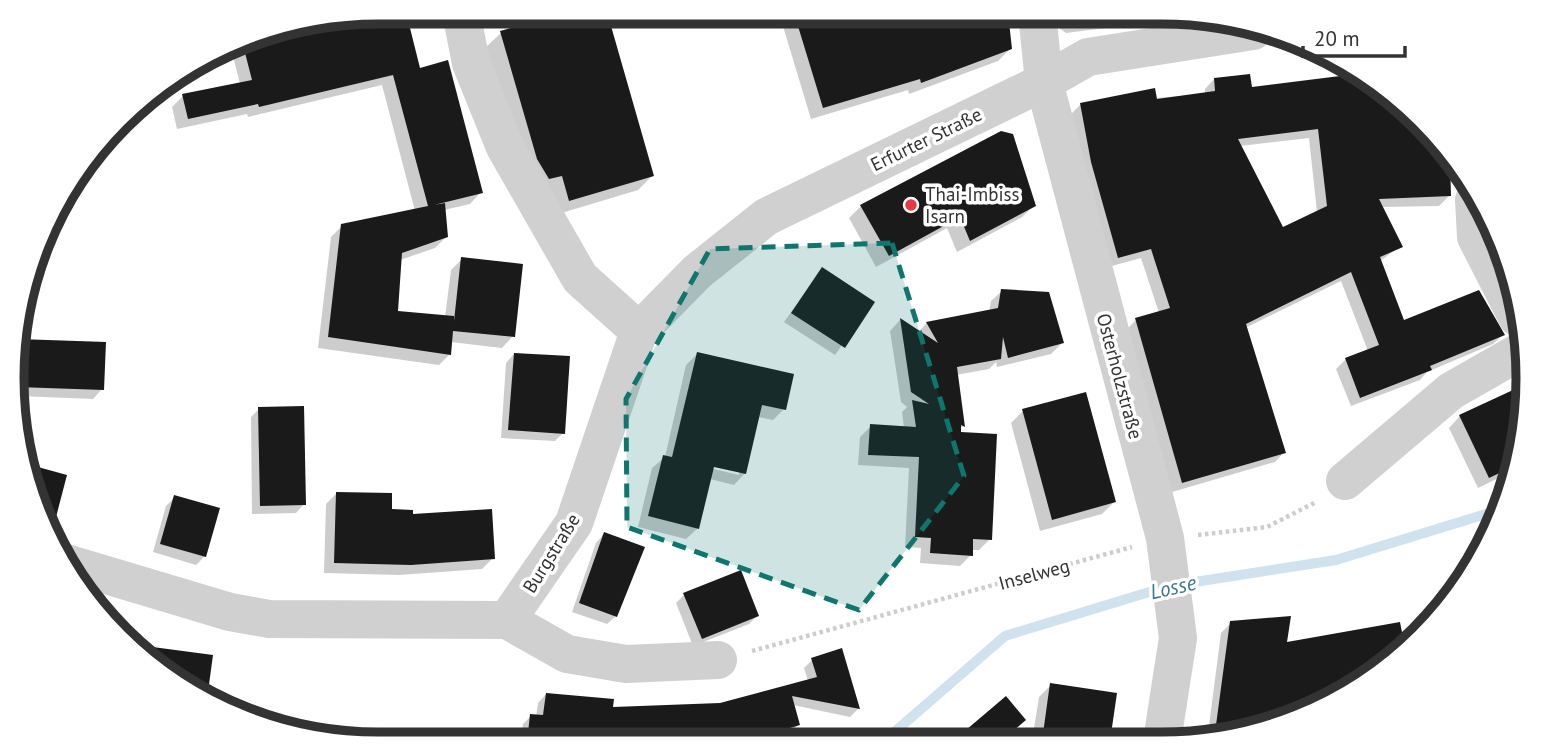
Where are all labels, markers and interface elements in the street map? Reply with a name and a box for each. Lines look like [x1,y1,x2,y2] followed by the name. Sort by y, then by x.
[1303,14,1404,58] scale bar
[1314,25,1360,52] text: 20 m
[866,102,986,176] street label: Erfurter Straße
[925,182,1020,228] place label: Thai-Imbiss Isarn
[903,197,919,213] marker: Thai-Imbiss Isarn
[1092,311,1148,441] street label: Osterholzstraße
[517,509,585,597] street label: Burgstraße
[996,553,1072,595] street label: Inselweg
[1147,569,1199,605] water label: Losse

